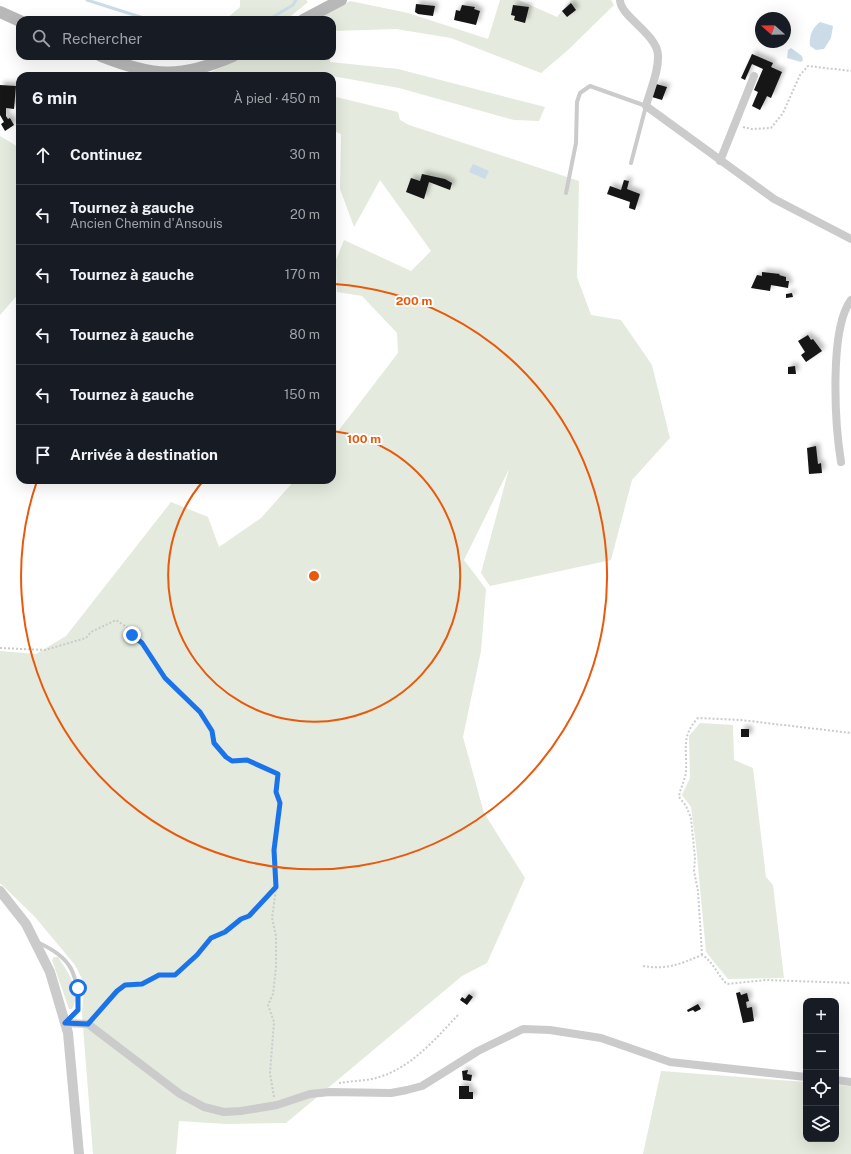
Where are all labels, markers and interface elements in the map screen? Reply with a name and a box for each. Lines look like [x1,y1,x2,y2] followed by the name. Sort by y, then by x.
[755,12,791,48] north arrow
[16,16,336,60] search box
[30,27,52,49] icon: search
[62,30,142,47] text: Rechercher
[32,88,77,108] text: 6 min
[234,91,320,106] text: À pied · 450 m
[32,144,54,166] icon: ahead
[70,146,142,163] text: Continuez
[290,147,320,162] text: 30 m
[70,199,194,216] text: Tournez à gauche
[32,204,54,226] icon: left
[290,207,320,222] text: 20 m
[70,216,223,231] text: Ancien Chemin d'Ansouis
[32,264,54,286] icon: left
[70,266,194,283] text: Tournez à gauche
[285,267,320,282] text: 170 m
[396,294,432,308] text: 200 m
[32,324,54,346] icon: left
[70,326,194,343] text: Tournez à gauche
[289,327,320,342] text: 80 m
[32,384,54,406] icon: left
[70,386,194,403] text: Tournez à gauche
[284,387,320,402] text: 150 m
[347,432,381,446] text: 100 m
[32,444,54,466] icon: arrive
[70,446,218,463] text: Arrivée à destination
[307,569,321,583] centre of rings
[123,626,141,644] route end
[69,979,87,997] route start
[803,998,839,1142] map controls
[803,998,839,1034] button: +
[803,1034,839,1070] button: −
[803,1070,839,1106] button: locate
[803,1106,839,1142] button: layers

